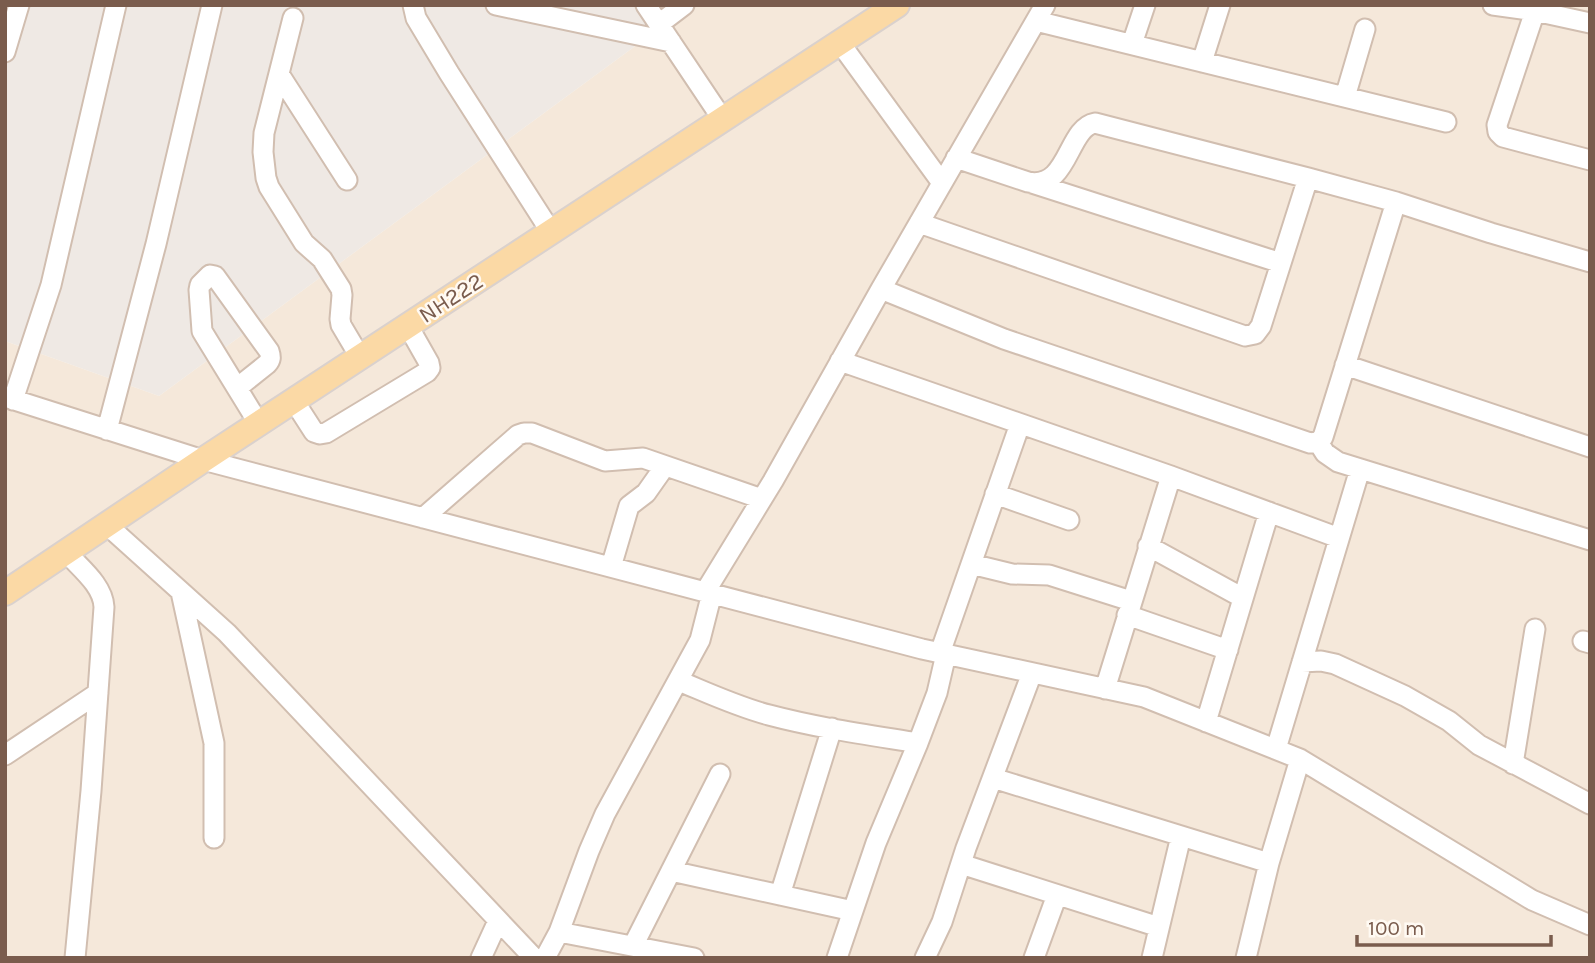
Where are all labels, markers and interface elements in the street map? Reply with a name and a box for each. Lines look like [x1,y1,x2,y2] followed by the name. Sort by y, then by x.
[414,267,488,329] street label: NH222
[1357,904,1551,948] scale bar
[1368,916,1425,940] text: 100 m

